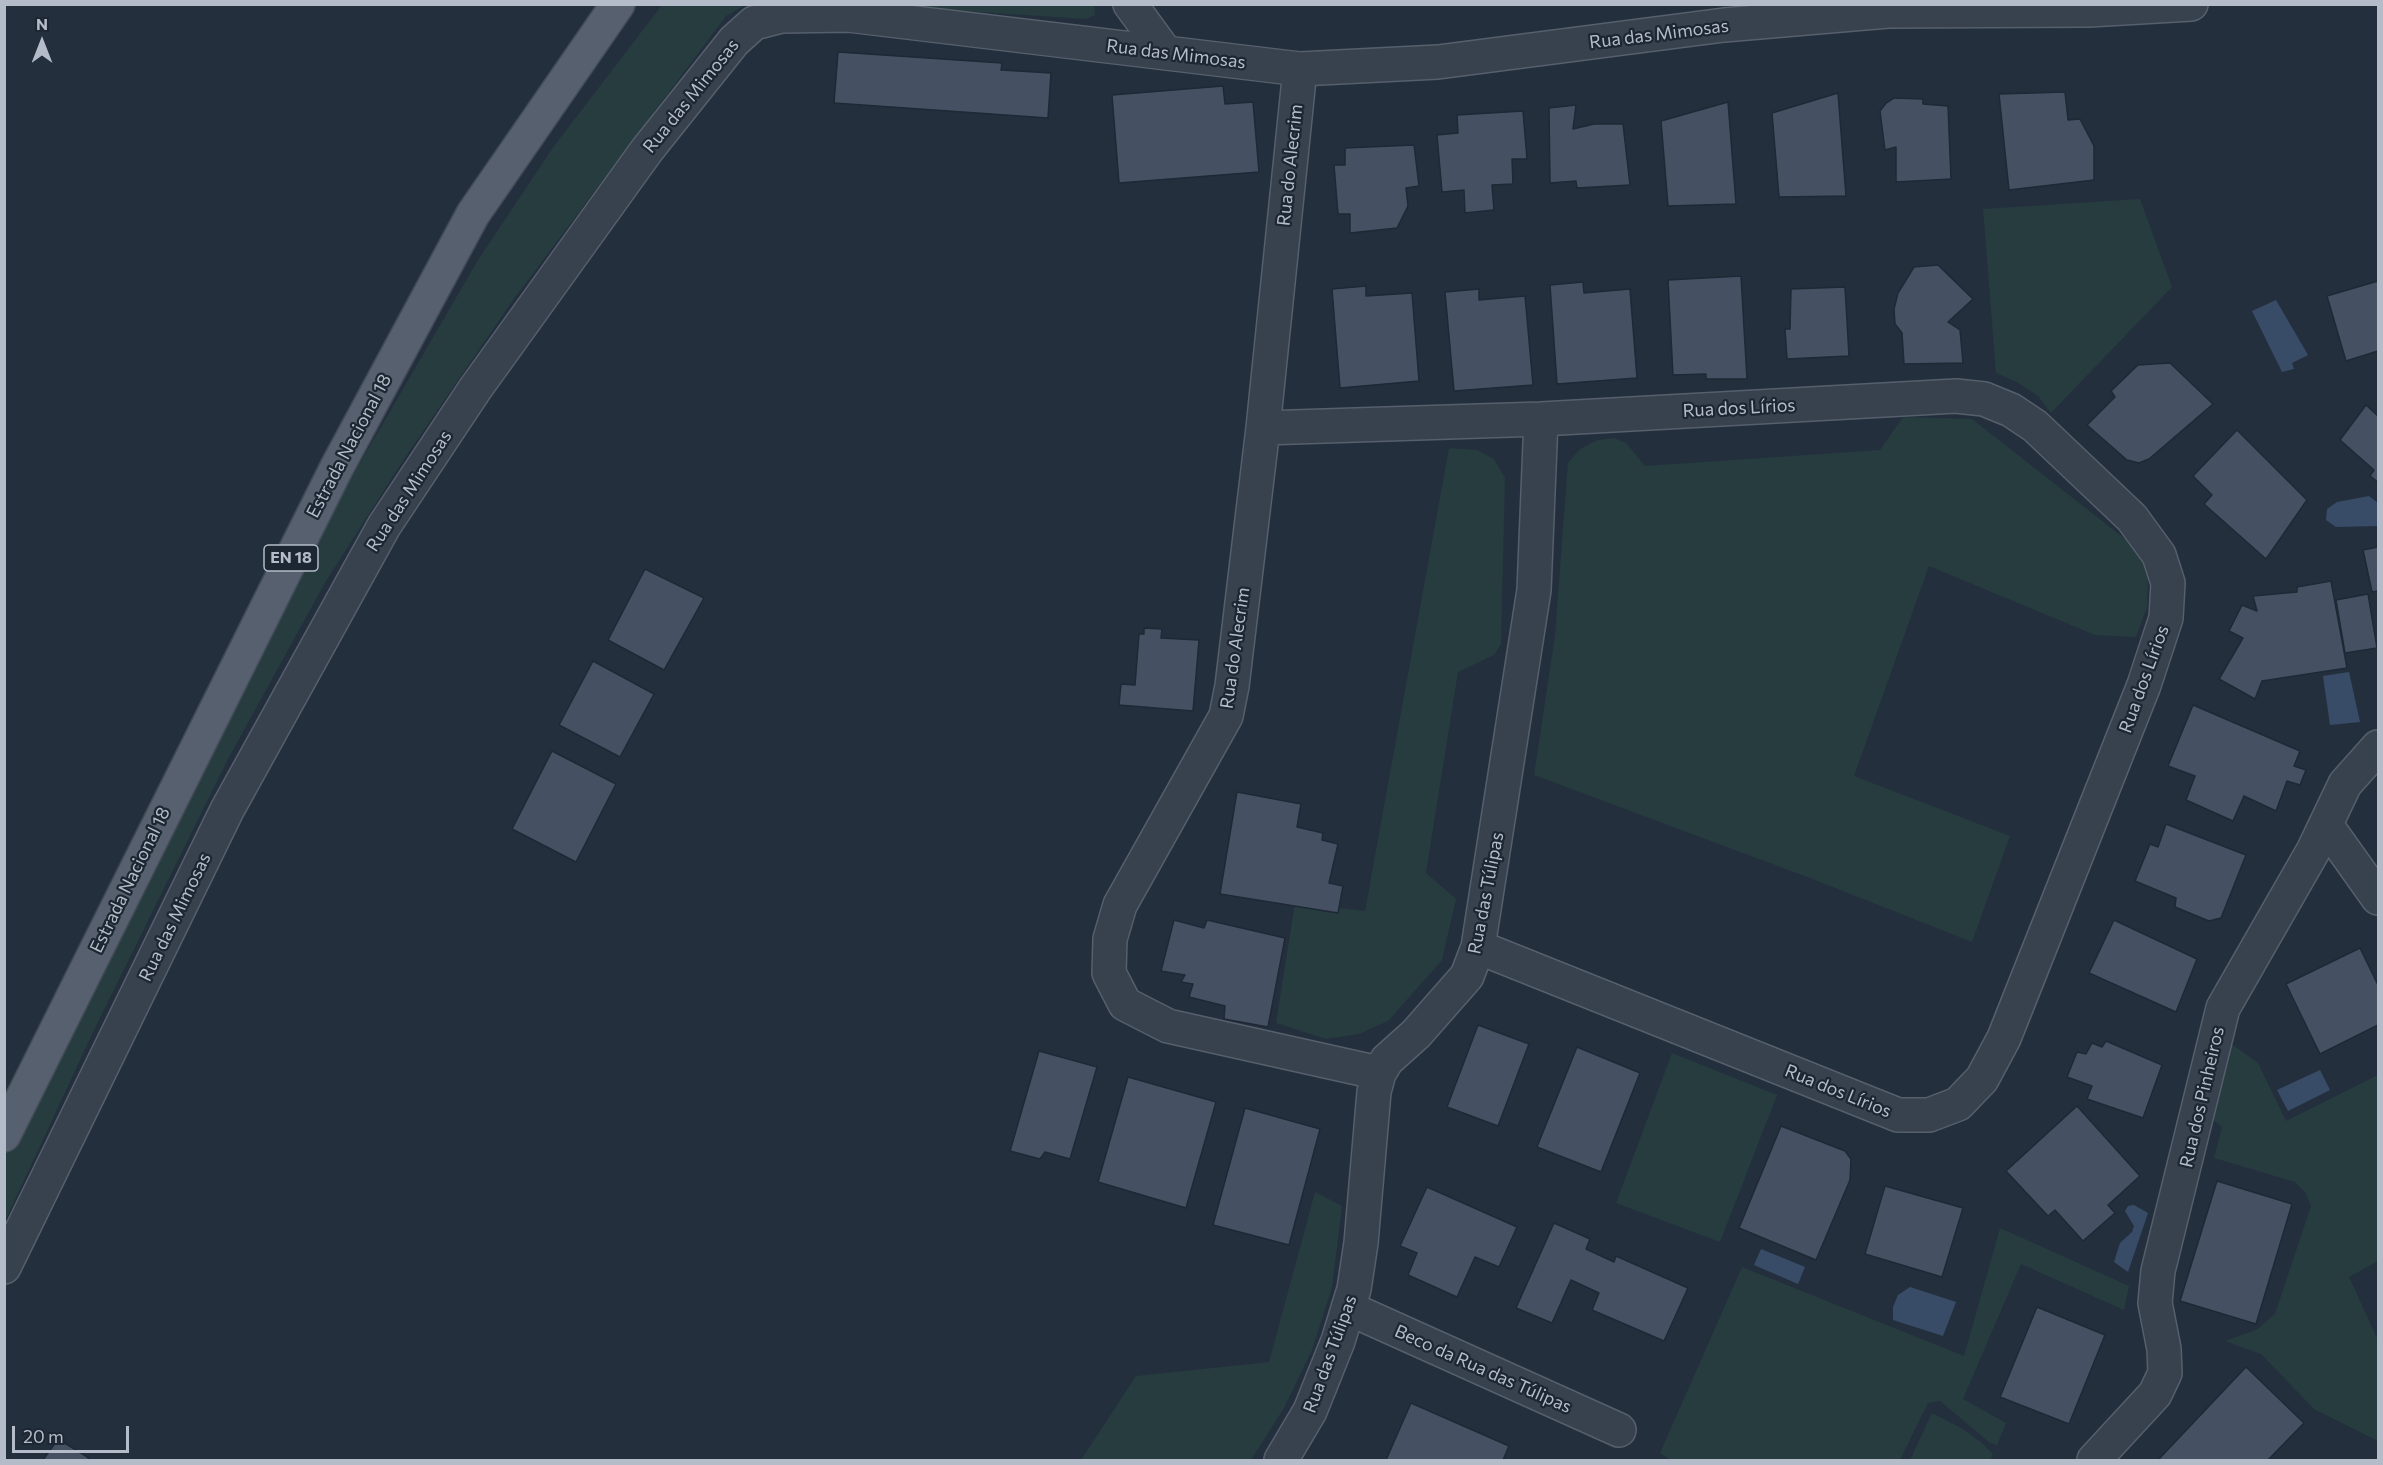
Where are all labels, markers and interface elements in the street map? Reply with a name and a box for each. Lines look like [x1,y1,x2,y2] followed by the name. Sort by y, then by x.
[12,12,72,72] north arrow
[36,14,48,33] text: N
[1588,15,1730,53] street label: Rua das Mimosas
[638,35,744,157] street label: Rua das Mimosas
[1105,35,1247,73] street label: Rua das Mimosas
[1273,103,1307,227] street label: Rua do Alecrim
[302,371,396,521] street label: Estrada Nacional 18
[1682,394,1796,422] street label: Rua dos Lírios
[362,426,456,556] street label: Rua das Mimosas
[264,545,318,571] road number: EN 18
[1216,586,1254,710] street label: Rua do Alecrim
[2115,622,2173,736] street label: Rua dos Lírios
[85,804,175,956] street label: Estrada Nacional 18
[1464,830,1508,956] street label: Rua das Túlipas
[135,849,215,985] street label: Rua das Mimosas
[2175,1025,2229,1169] street label: Rua dos Pinheiros
[1782,1060,1894,1122] street label: Rua dos Lírios
[1299,1292,1361,1416] street label: Rua das Túlipas
[1391,1320,1575,1418] street label: Beco da Rua das Túlipas
[15,1414,132,1452] scale bar
[23,1425,64,1447] text: 20 m

